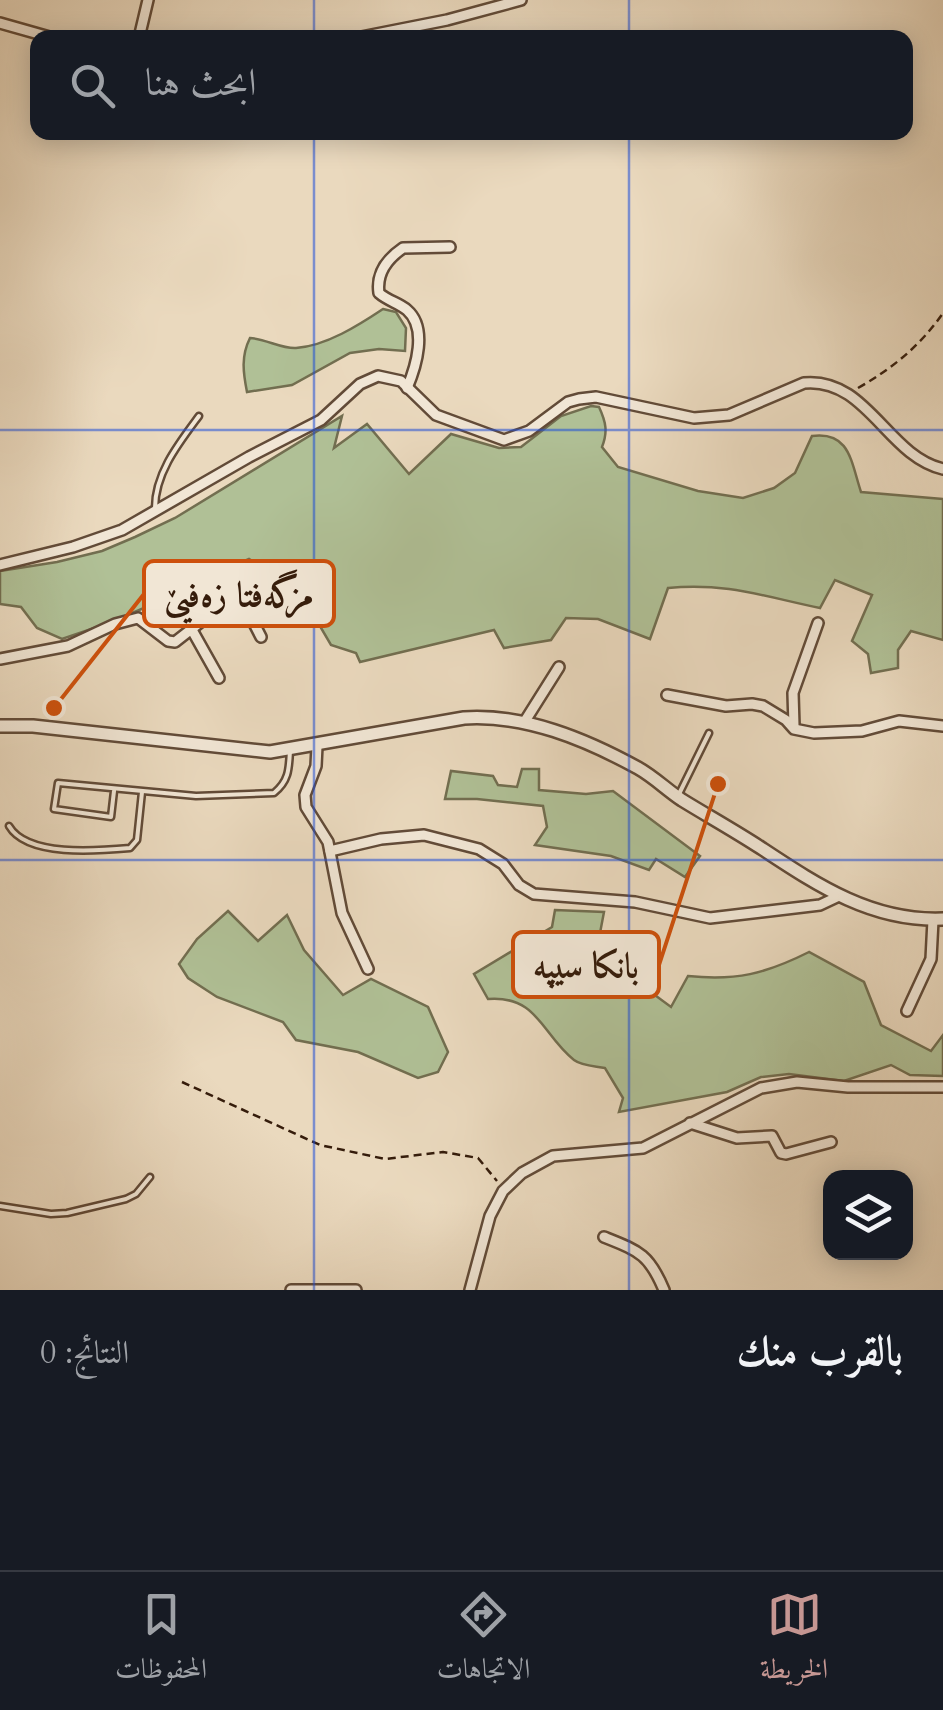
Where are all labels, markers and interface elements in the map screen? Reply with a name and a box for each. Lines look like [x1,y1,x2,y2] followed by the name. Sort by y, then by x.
[30,30,913,140] search box
[145,57,257,109] text: ابحث هنا
[65,58,120,113] icon: search
[144,561,334,626] callout: مزگەفتا زەفیێ
[164,569,314,624] text: مزگەفتا زەفیێ
[513,932,659,997] callout: بانکا سیپە
[533,942,639,990] text: بانکا سیپە
[823,1170,913,1260] map controls
[823,1170,913,1260] button: layers
[736,1323,903,1380] text: بالقرب منك
[40,1331,129,1375] text: النتائج: 0
[115,1587,207,1696] tab: المحفوظات
[437,1587,530,1696] tab: الاتجاهات
[760,1587,828,1696] tab: الخريطة

